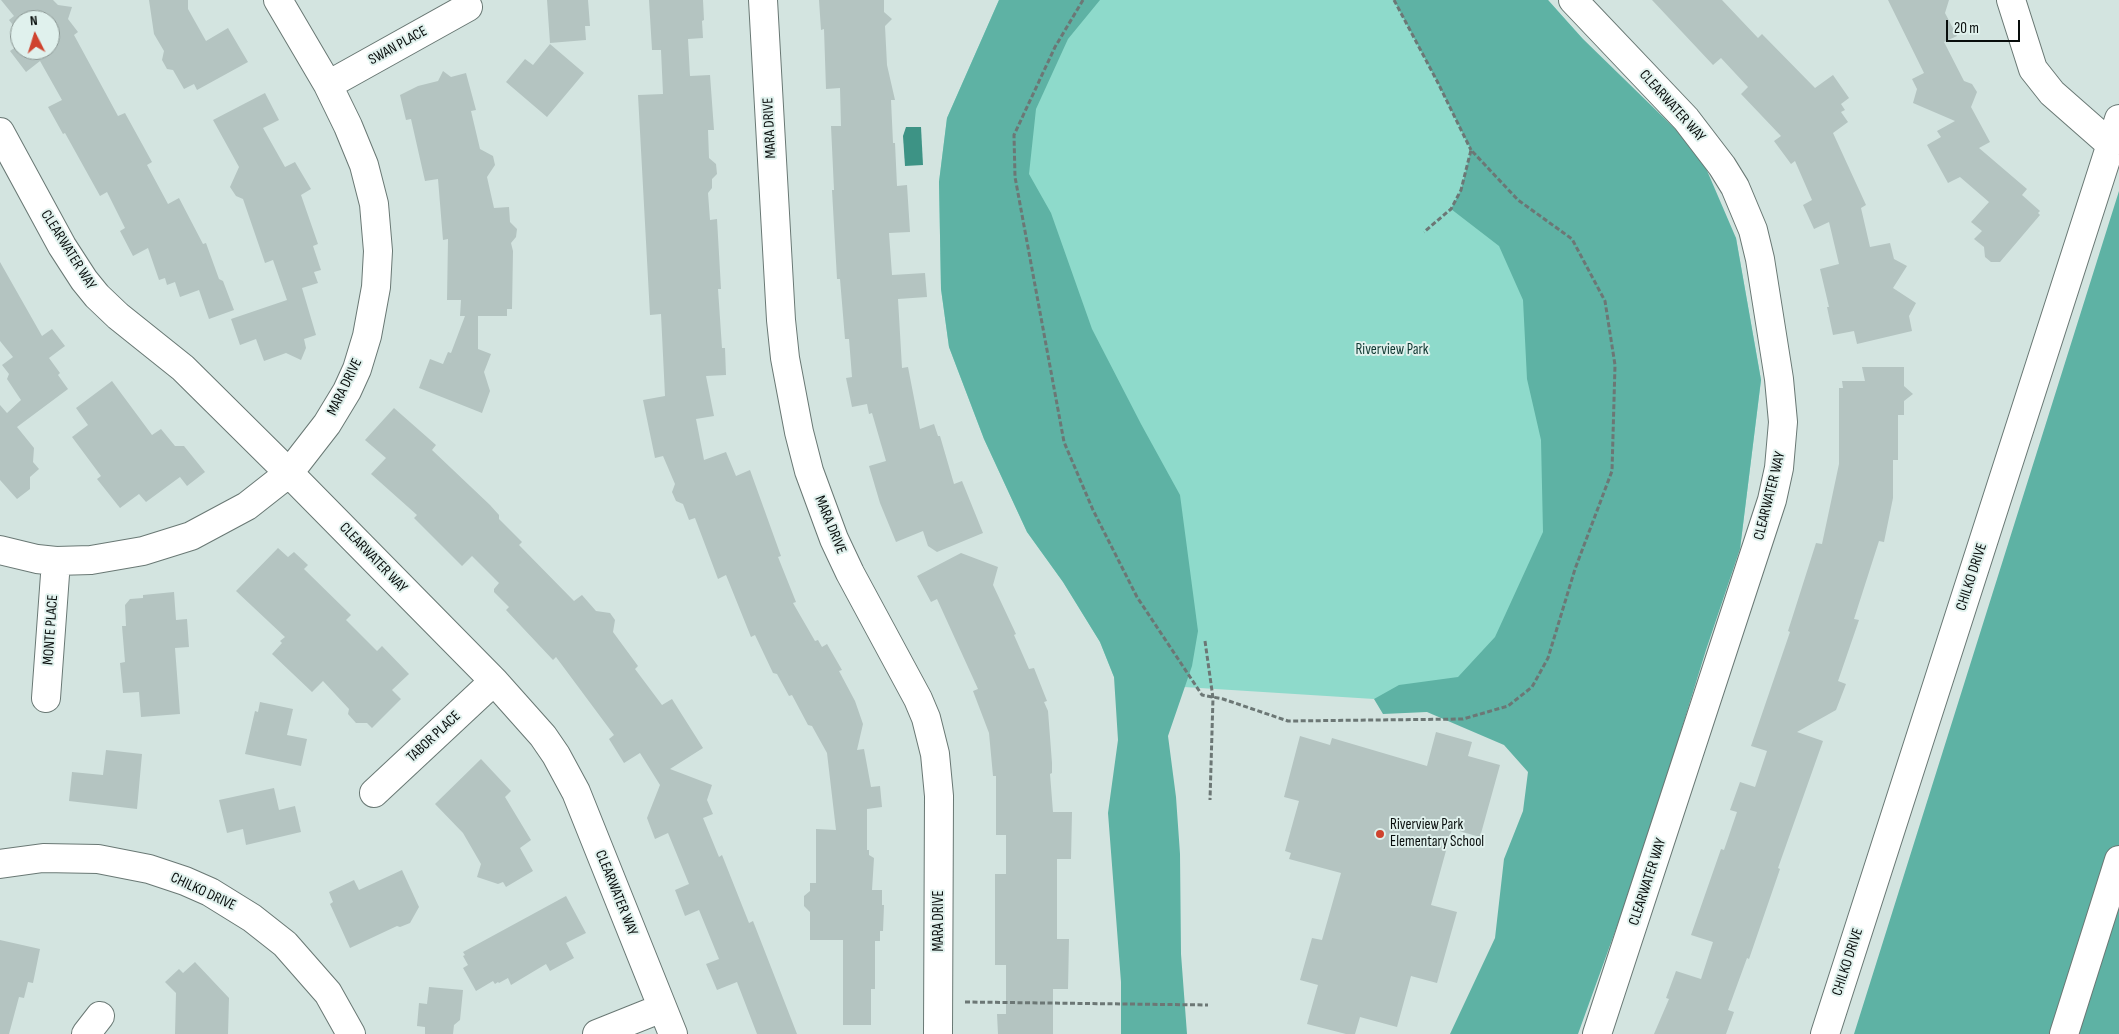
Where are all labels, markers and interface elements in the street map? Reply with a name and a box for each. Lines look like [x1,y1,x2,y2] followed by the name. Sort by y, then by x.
[10,10,60,60] north arrow
[1949,10,2023,42] scale bar
[29,12,38,29] text: N
[1954,19,1979,38] text: 20 m
[366,23,430,69] street label: SWAN PLACE
[1635,66,1709,146] street label: CLEARWATER WAY
[759,97,781,159] street label: MARA DRIVE
[36,207,100,293] street label: CLEARWATER WAY
[1355,341,1429,359] park label: Riverview Park
[323,356,367,418] street label: MARA DRIVE
[1750,450,1790,542] street label: CLEARWATER WAY
[810,493,850,557] street label: MARA DRIVE
[335,519,411,597] street label: CLEARWATER WAY
[1953,541,1991,613] street label: CHILKO DRIVE
[40,594,62,666] street label: MONTE PLACE
[403,708,465,766] street label: TABOR PLACE
[1390,816,1484,851] place label: Riverview Park Elementary School
[1374,828,1386,840] marker: Riverview Park Elementary School
[1625,836,1671,928] street label: CLEARWATER WAY
[591,848,641,938] street label: CLEARWATER WAY
[167,869,239,915] street label: CHILKO DRIVE
[930,890,948,952] street label: MARA DRIVE
[1829,926,1867,998] street label: CHILKO DRIVE

